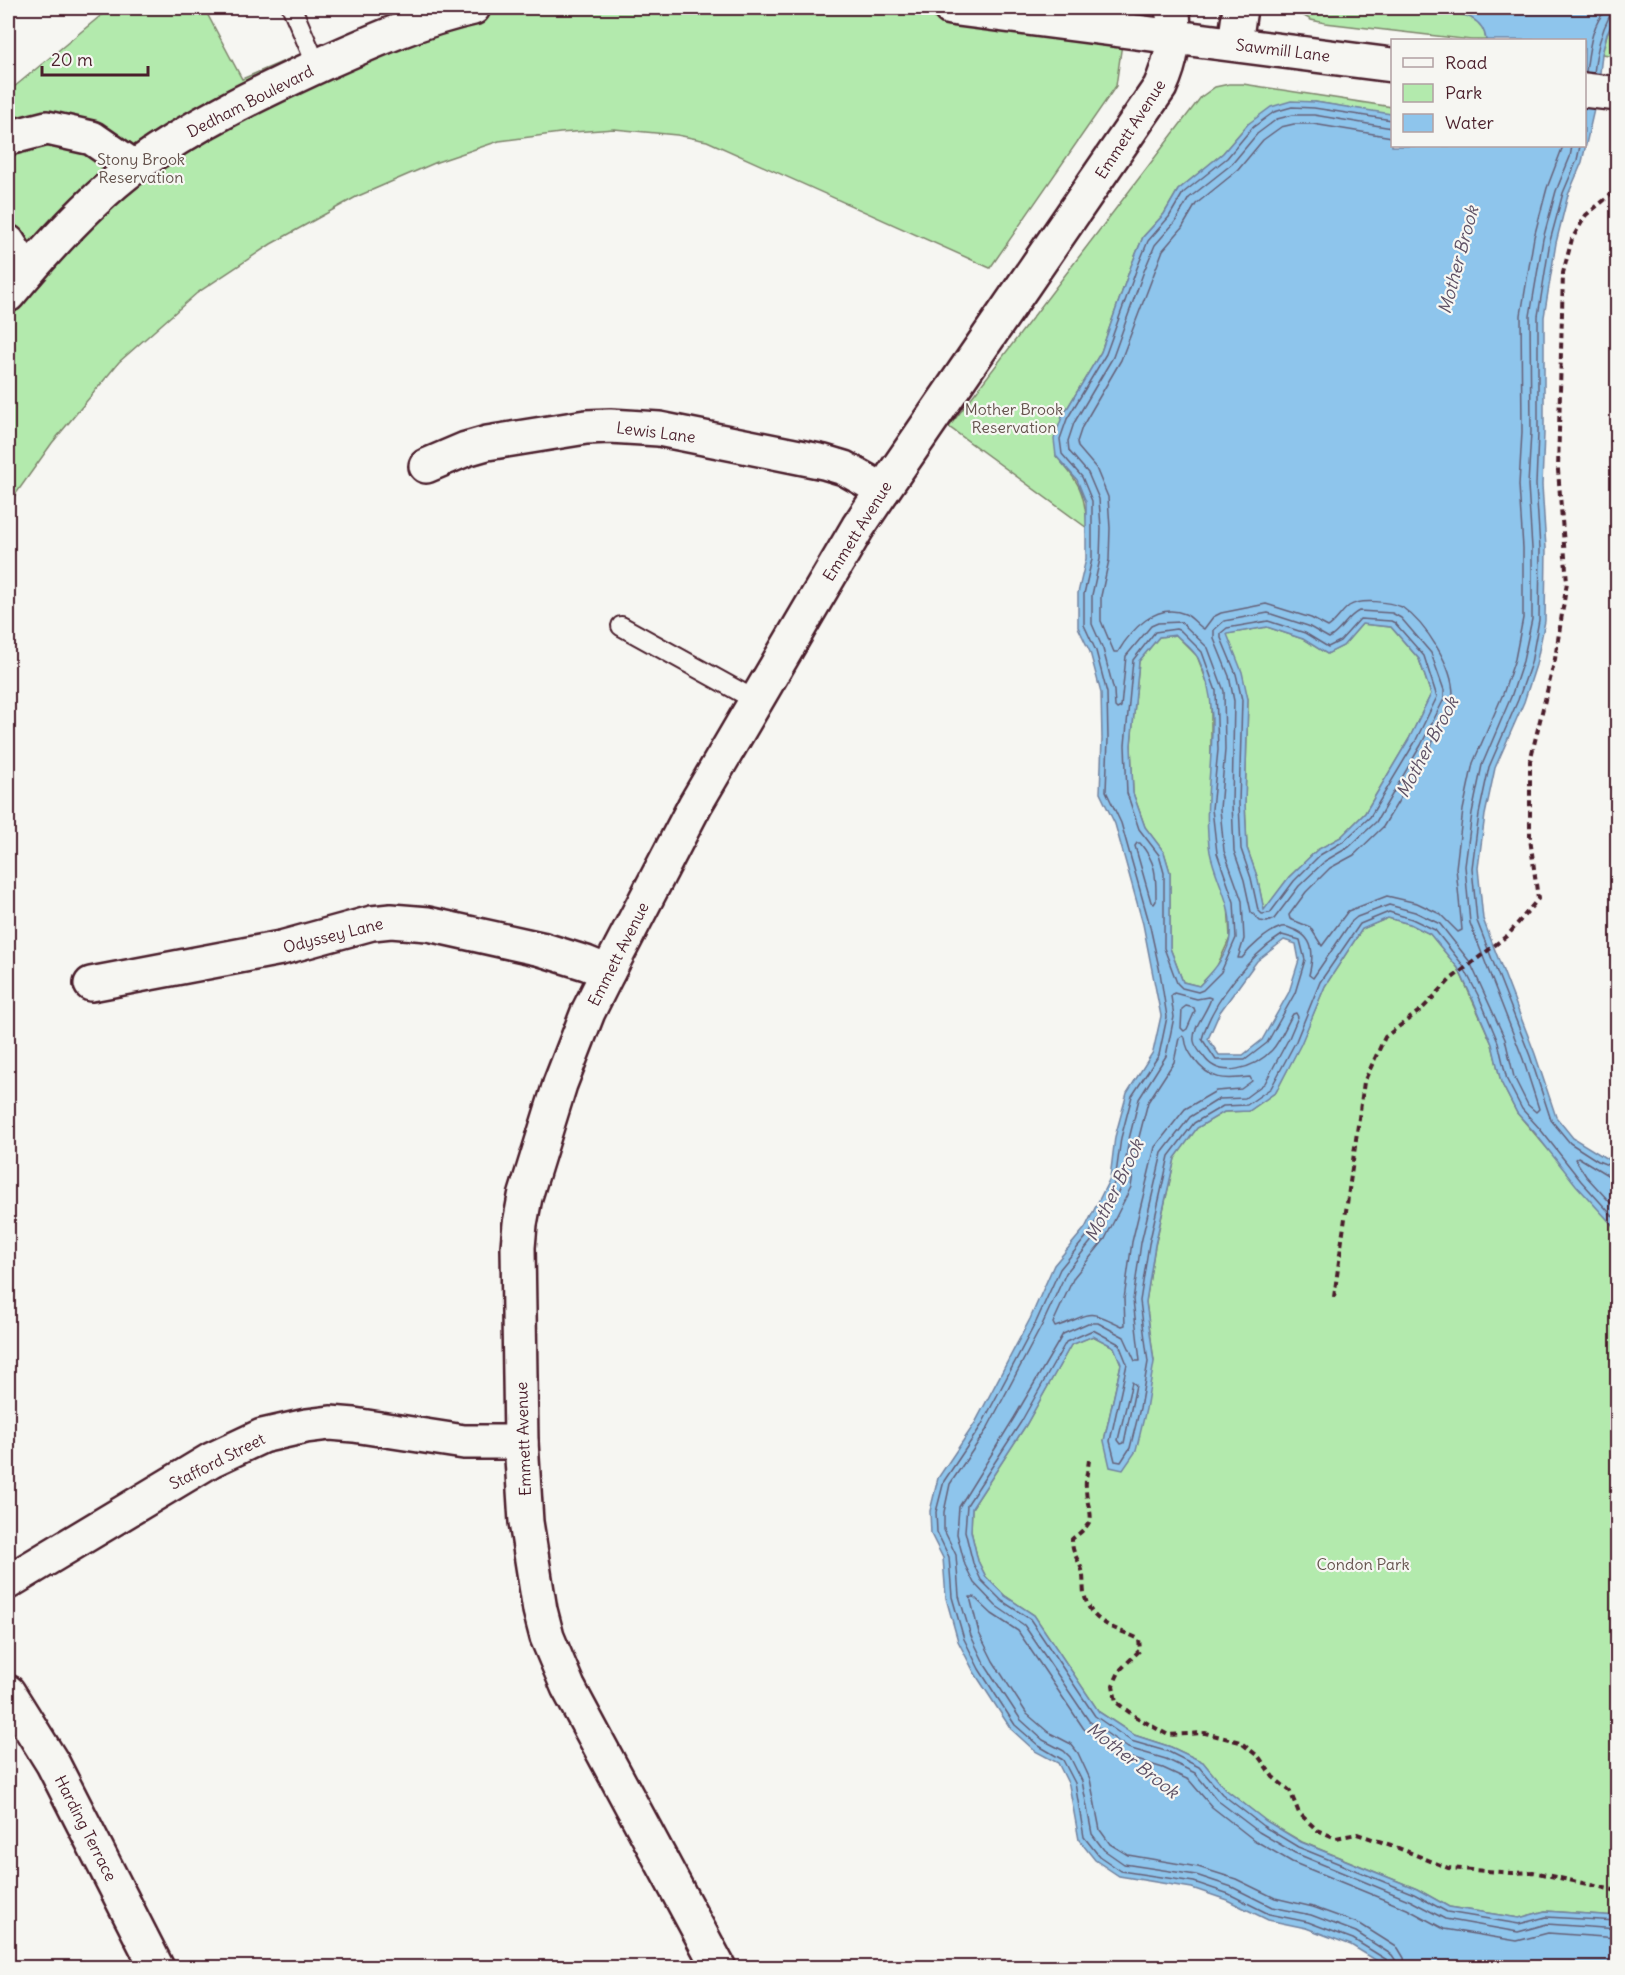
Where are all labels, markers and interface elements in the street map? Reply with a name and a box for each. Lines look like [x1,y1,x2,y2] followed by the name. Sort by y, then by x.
[1235,34,1331,66] street label: Sawmill Lane
[42,39,148,77] scale bar
[1391,39,1586,147] legend
[51,48,93,71] text: 20 m
[1445,51,1488,74] text: Road
[183,60,317,142] street label: Dedham Boulevard
[1091,76,1169,182] street label: Emmett Avenue
[1445,81,1482,104] text: Park
[1445,111,1495,134] text: Water
[97,149,185,187] park label: Stony Brook Reservation
[1433,202,1484,316] water label: Mother Brook
[965,399,1063,437] park label: Mother Brook Reservation
[615,417,697,447] street label: Lewis Lane
[818,477,896,585] street label: Emmett Avenue
[1391,691,1464,801] water label: Mother Brook
[583,899,653,1009] street label: Emmett Avenue
[281,913,385,957] street label: Odyssey Lane
[1079,1134,1149,1245] water label: Mother Brook
[511,1382,535,1496] street label: Emmett Avenue
[166,1428,269,1494] street label: Stafford Street
[1316,1554,1410,1574] park label: Condon Park
[1082,1717,1185,1804] water label: Mother Brook
[51,1772,121,1884] street label: Harding Terrace

